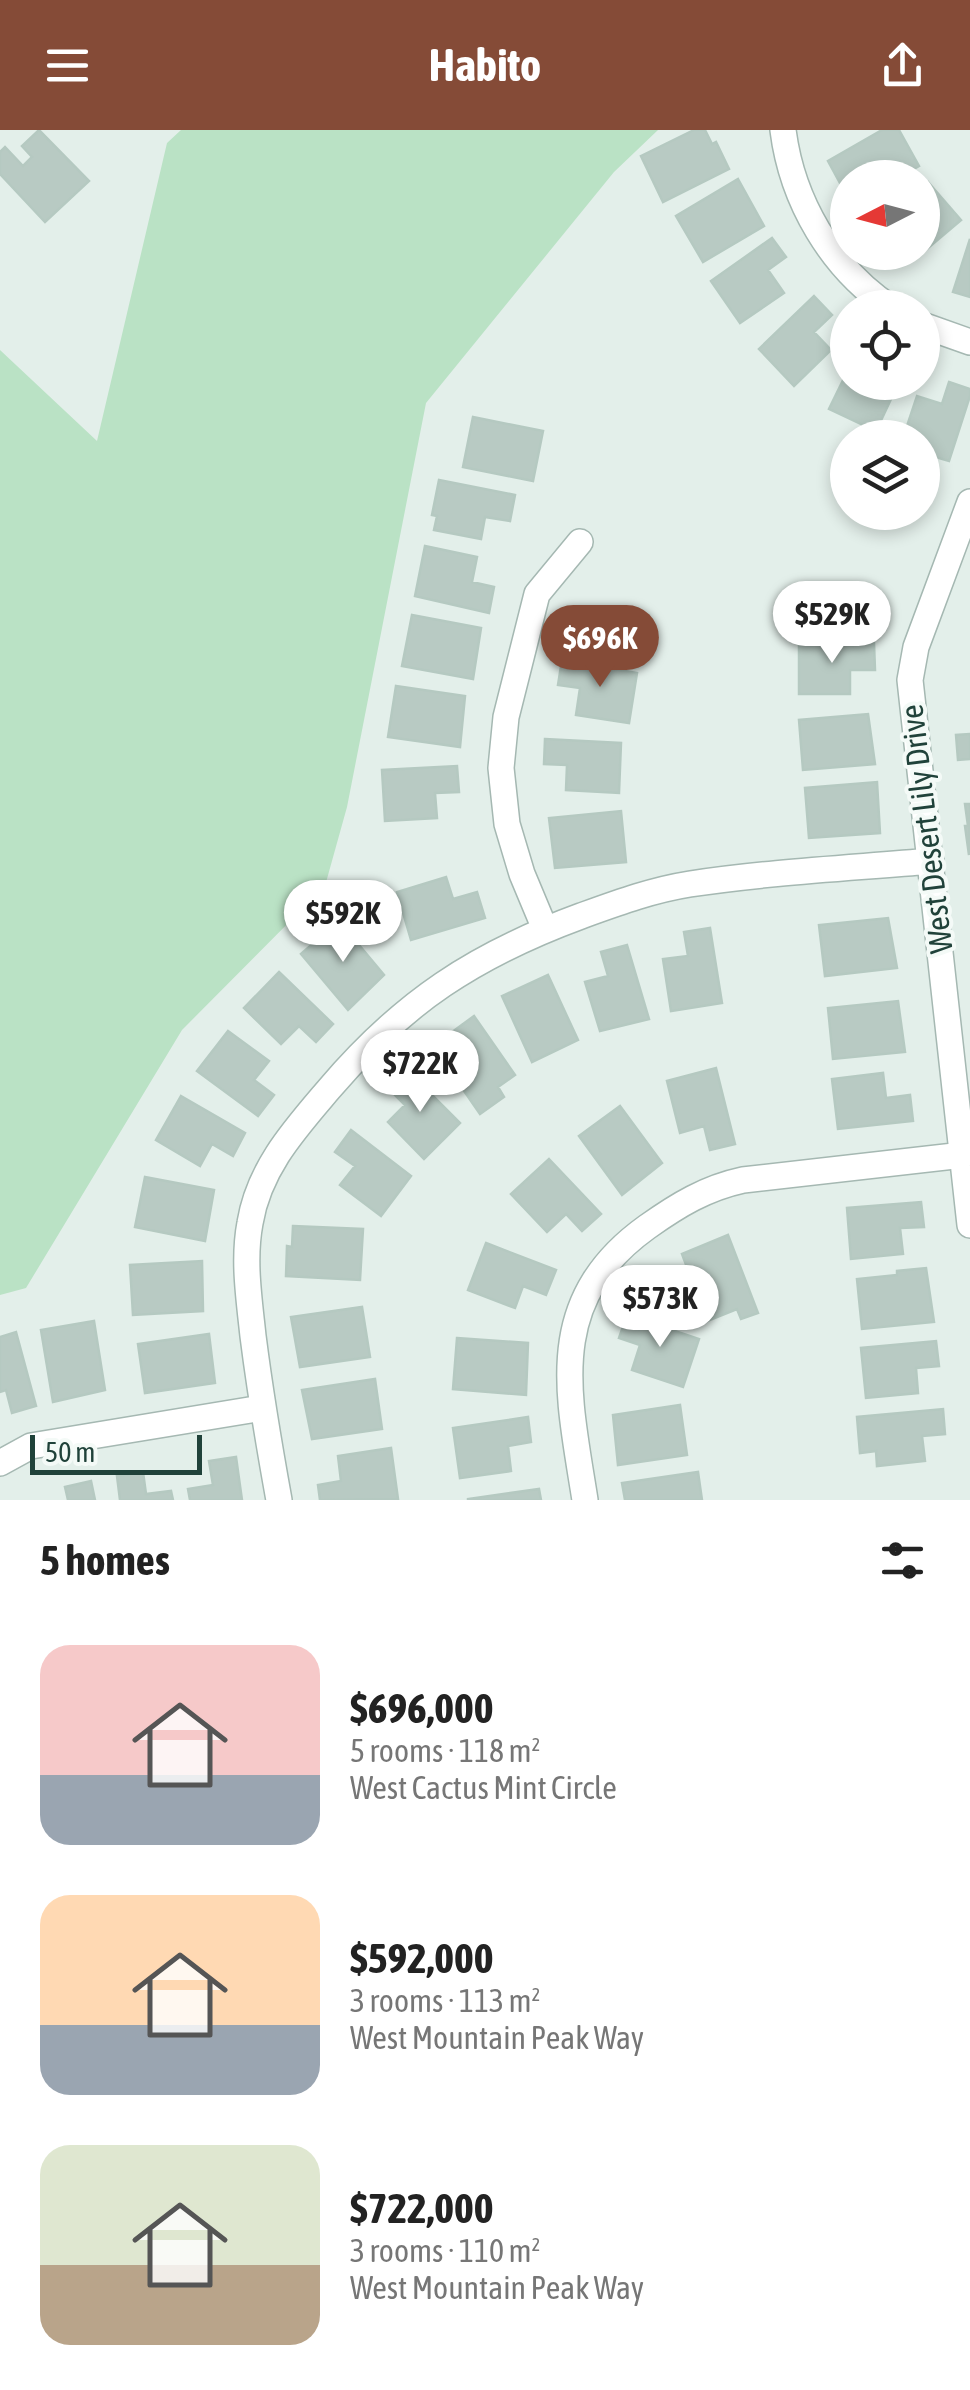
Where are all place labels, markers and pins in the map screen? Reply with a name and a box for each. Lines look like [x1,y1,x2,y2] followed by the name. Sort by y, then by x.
[762,581,902,666] pin: $529K
[530,605,670,690] pin: $696K
[273,880,413,965] pin: $592K
[350,1030,490,1115] pin: $722K
[590,1265,730,1350] pin: $573K

